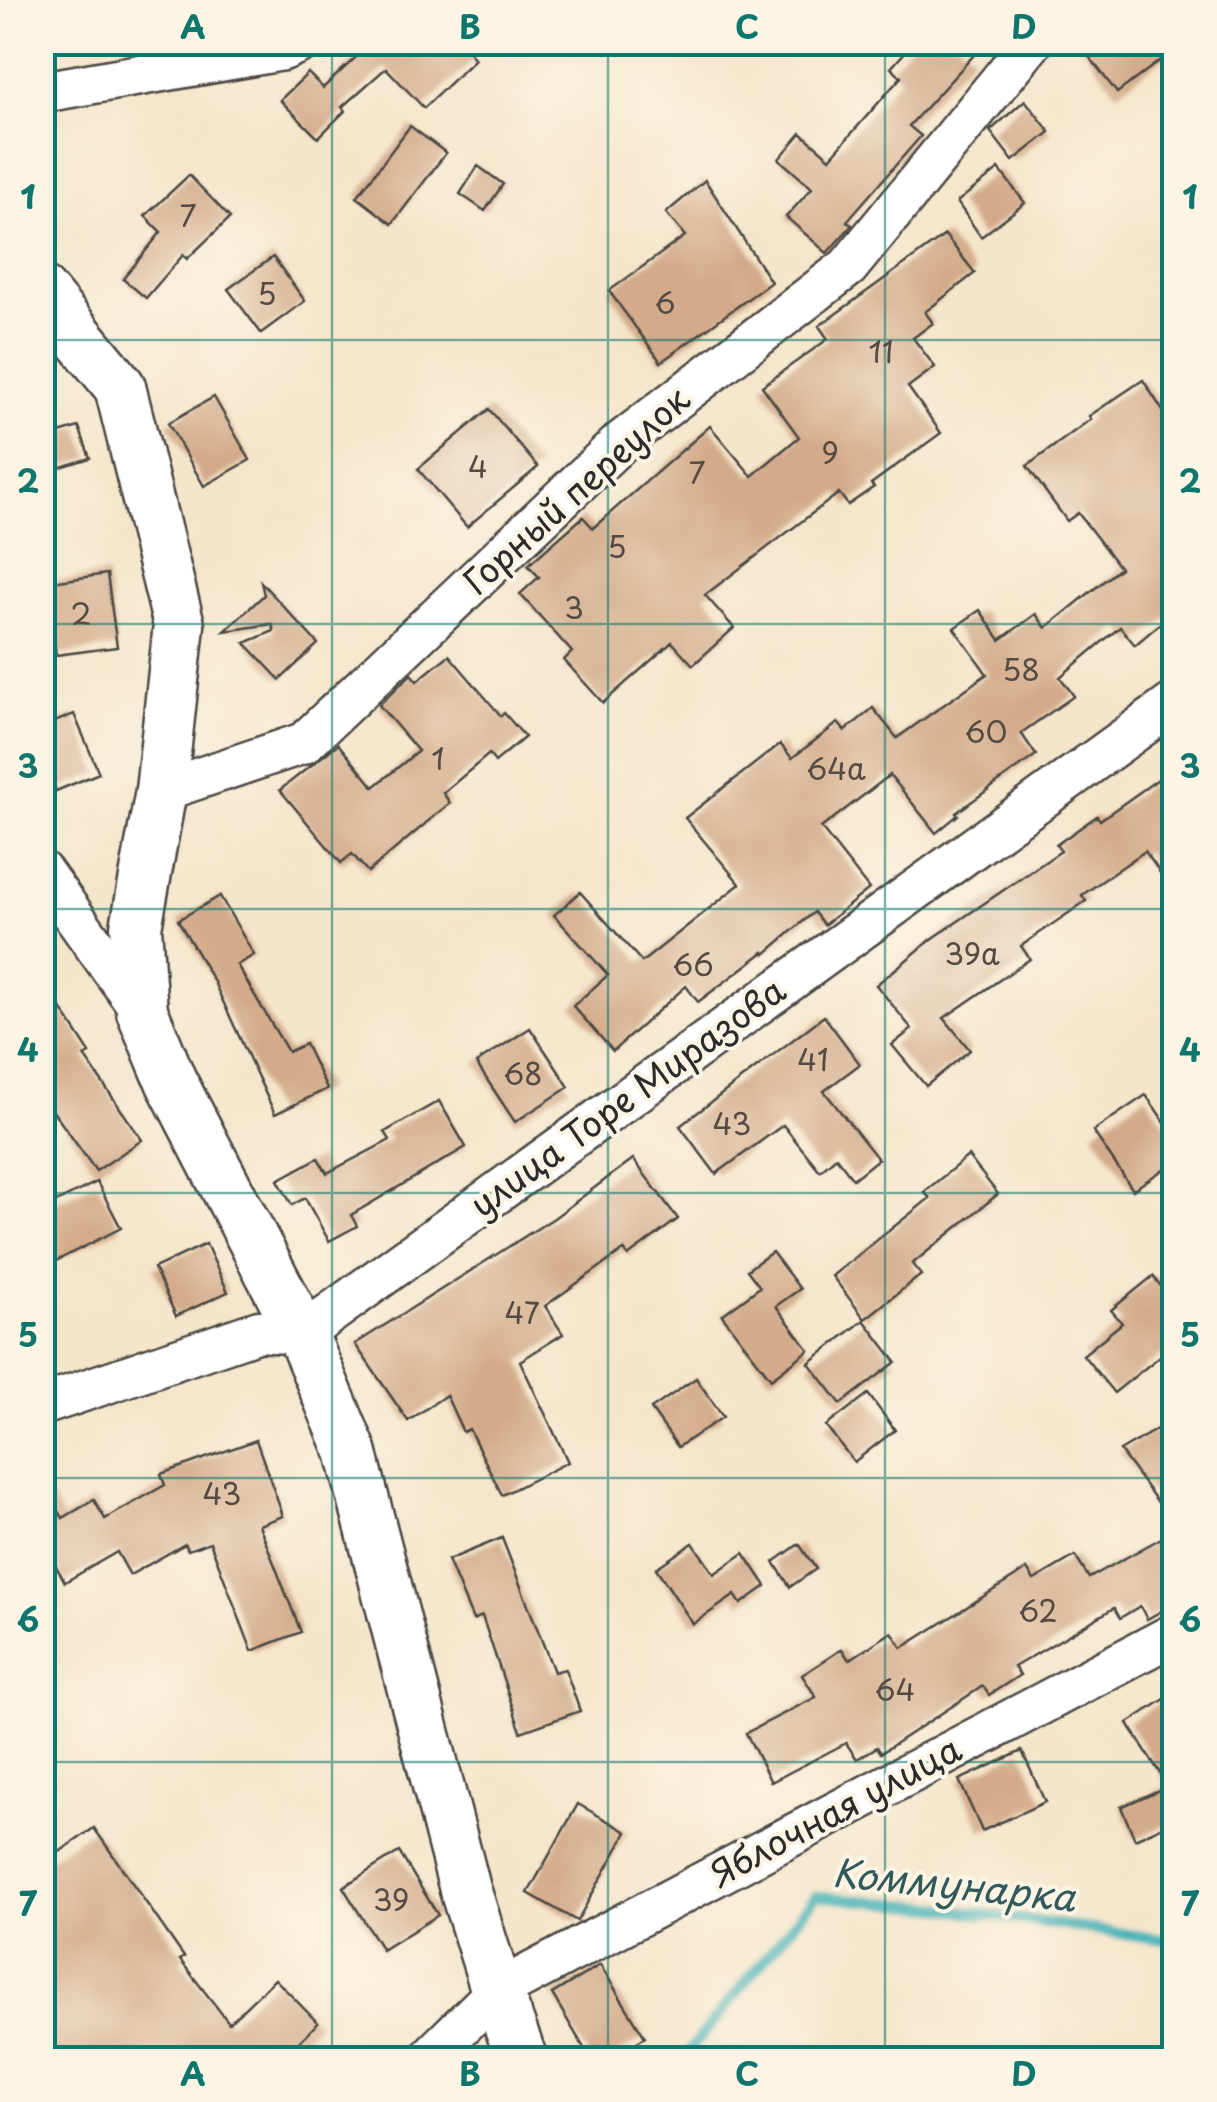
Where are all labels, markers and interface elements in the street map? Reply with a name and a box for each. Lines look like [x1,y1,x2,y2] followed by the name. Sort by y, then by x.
[180,2,206,50] text: A
[459,2,481,50] text: B
[735,2,759,50] text: C
[1011,2,1037,50] text: D
[20,172,36,220] text: 1
[1182,172,1198,220] text: 1
[179,192,197,237] house number: 7
[257,270,277,315] house number: 5
[654,279,676,324] house number: 6
[868,328,894,373] house number: 11
[450,373,701,606] street label: Горный переулок
[821,429,839,474] house number: 9
[468,443,488,488] house number: 4
[688,449,706,494] house number: 7
[17,456,39,504] text: 2
[1179,456,1201,504] text: 2
[607,523,627,568] house number: 5
[564,584,584,629] house number: 3
[70,590,92,635] house number: 2
[1002,646,1040,691] house number: 58
[965,708,1007,753] house number: 60
[431,735,445,780] house number: 1
[18,741,38,789] text: 3
[1180,741,1200,789] text: 3
[806,745,866,790] house number: 64а
[944,930,1000,975] house number: 39а
[672,941,714,986] house number: 66
[458,963,796,1229] street label: улица Торе Миразова
[17,1025,39,1073] text: 4
[1179,1025,1201,1073] text: 4
[797,1036,829,1081] house number: 41
[503,1050,543,1095] house number: 68
[713,1100,751,1145] house number: 43
[504,1289,540,1334] house number: 47
[18,1310,38,1358] text: 5
[1180,1310,1200,1358] text: 5
[203,1470,241,1515] house number: 43
[1018,1587,1058,1632] house number: 62
[17,1595,39,1643] text: 6
[1179,1595,1201,1643] text: 6
[875,1666,915,1711] house number: 64
[700,1721,970,1898] street label: Яблочная улица
[830,1842,1080,1925] water label: Коммунарка
[373,1876,409,1921] house number: 39
[19,1879,38,1927] text: 7
[1181,1879,1200,1927] text: 7
[180,2049,206,2097] text: A
[459,2049,481,2097] text: B
[735,2049,759,2097] text: C
[1011,2049,1037,2097] text: D

